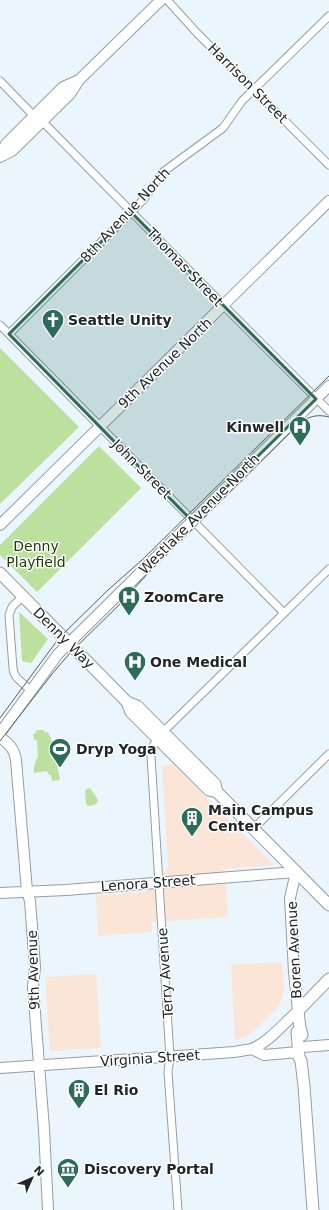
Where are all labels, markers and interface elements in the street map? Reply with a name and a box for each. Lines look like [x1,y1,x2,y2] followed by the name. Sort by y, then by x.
[205,40,291,126] street label: Harrison Street
[77,164,173,266] street label: 8th Avenue North
[143,224,227,310] street label: Thomas Street
[40,307,66,340] church icon: Seattle Unity
[68,312,172,328] place label: Seattle Unity
[115,314,215,412] street label: 9th Avenue North
[287,414,313,447] hospital icon: Kinwell
[226,419,284,435] place label: Kinwell
[108,435,175,502] street label: John Street
[136,451,262,577] street label: Westlake Avenue North
[6,538,66,570] park label: Denny Playfield
[116,584,142,617] hospital icon: ZoomCare
[144,589,224,605] place label: ZoomCare
[30,604,98,672] street label: Denny Way
[122,649,148,682] hospital icon: One Medical
[150,654,247,670] place label: One Medical
[47,736,73,769] sports icon: Dryp Yoga
[76,741,157,757] place label: Dryp Yoga
[208,802,314,834] place label: Main Campus Center
[179,805,205,838] building icon: Main Campus Center
[100,872,196,894] street label: Lenora Street
[283,901,305,999] street label: Boren Avenue
[154,927,176,1020] street label: Terry Avenue
[24,930,42,1010] street label: 9th Avenue
[100,1047,201,1069] street label: Virginia Street
[66,1077,92,1110] building icon: El Rio
[94,1082,139,1098] place label: El Rio
[55,1156,81,1189] museum icon: Discovery Portal
[12,1158,52,1198] north arrow
[84,1161,214,1177] place label: Discovery Portal
[31,1163,47,1179] text: N

